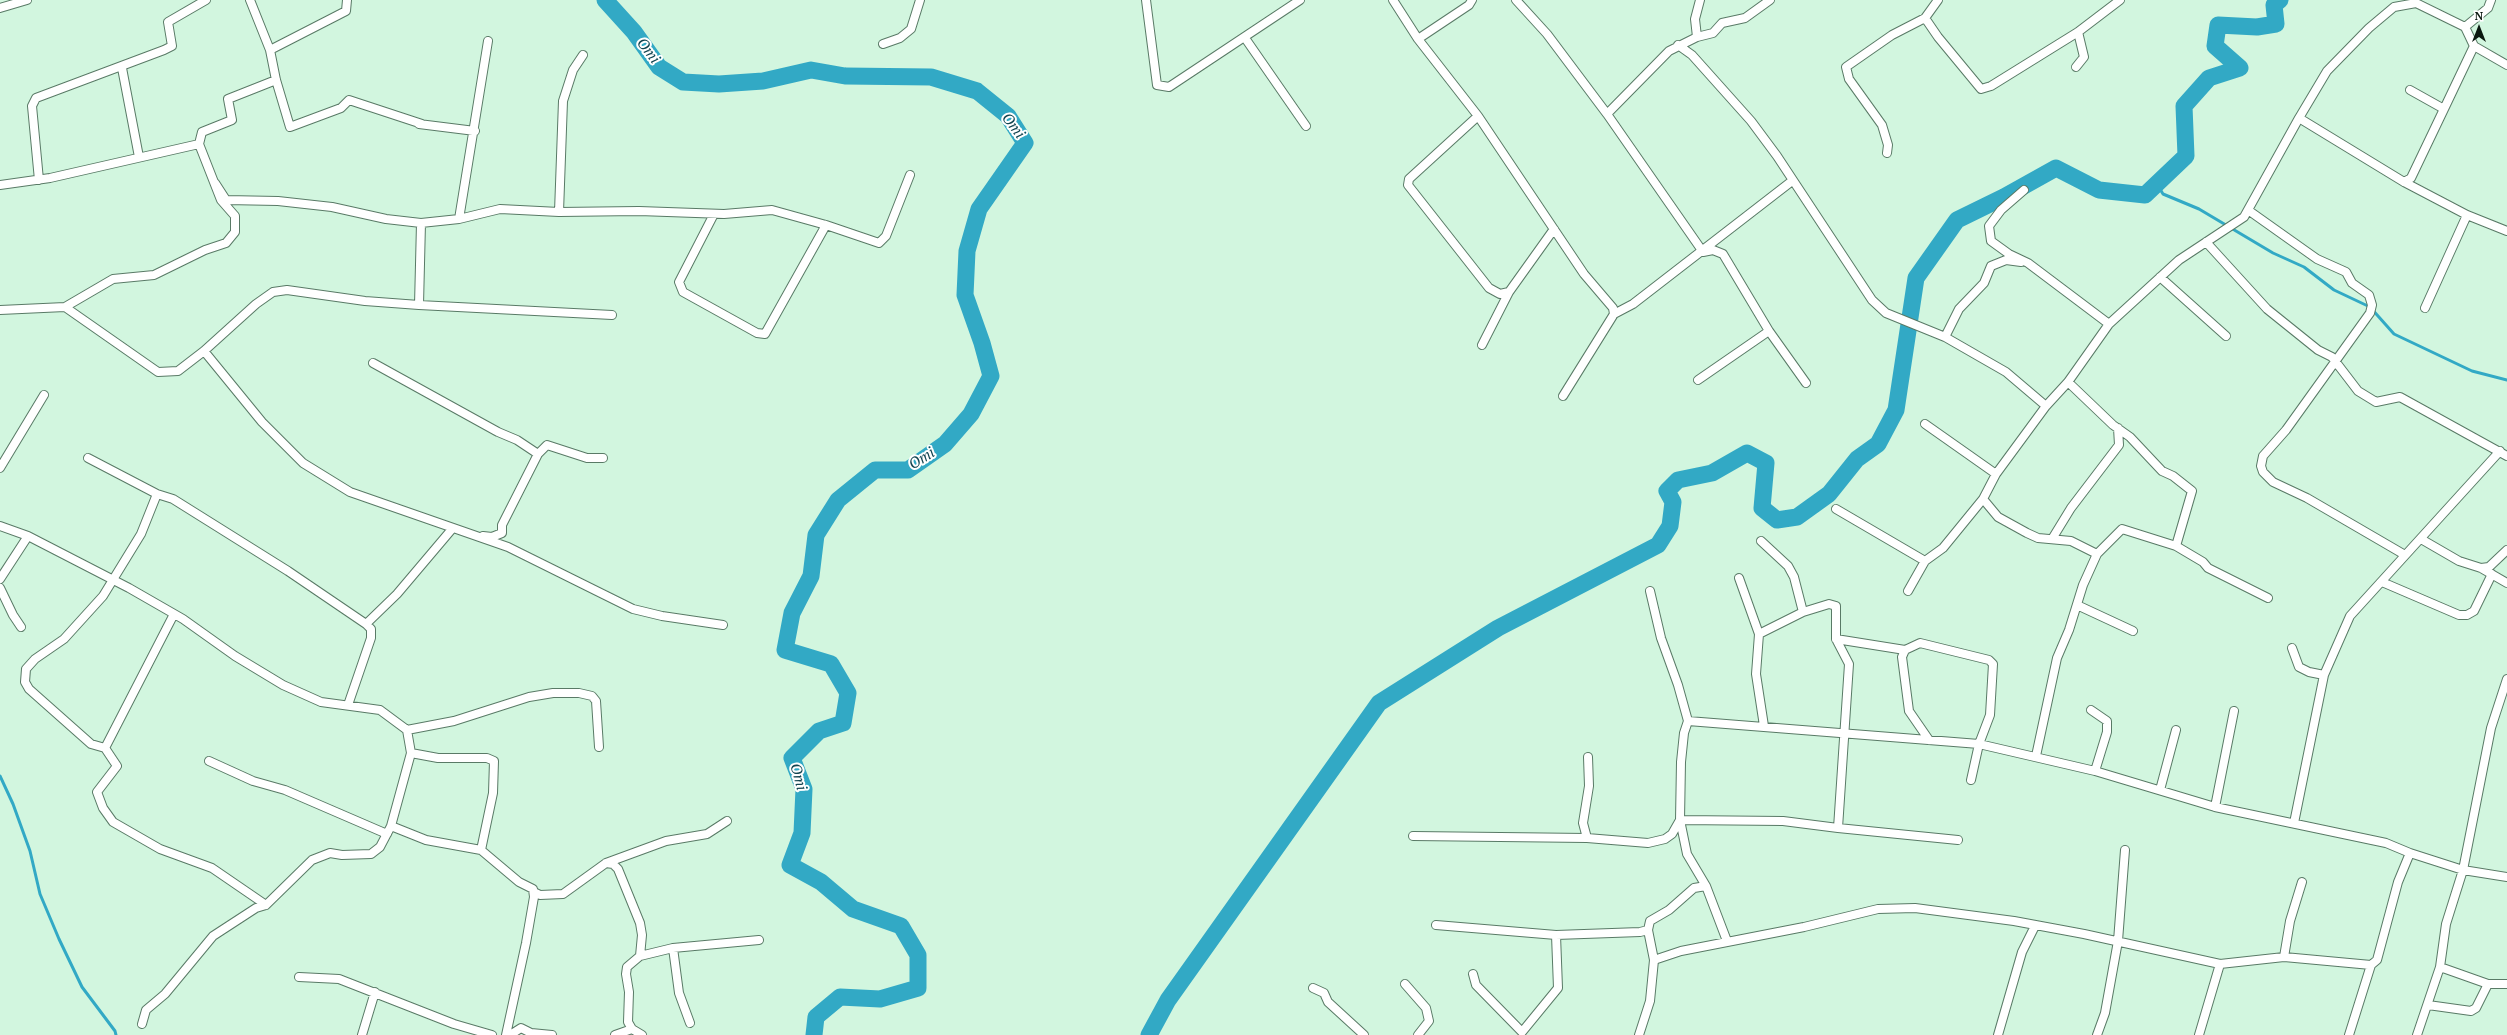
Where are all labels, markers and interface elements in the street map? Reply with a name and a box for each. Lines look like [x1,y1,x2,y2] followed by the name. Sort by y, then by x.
[2459,8,2499,48] north arrow
[2475,9,2483,23] text: N
[633,35,663,67] water label: Omi
[998,110,1028,142] water label: Omi
[906,444,938,474] water label: Omi
[786,761,810,793] water label: Omi

